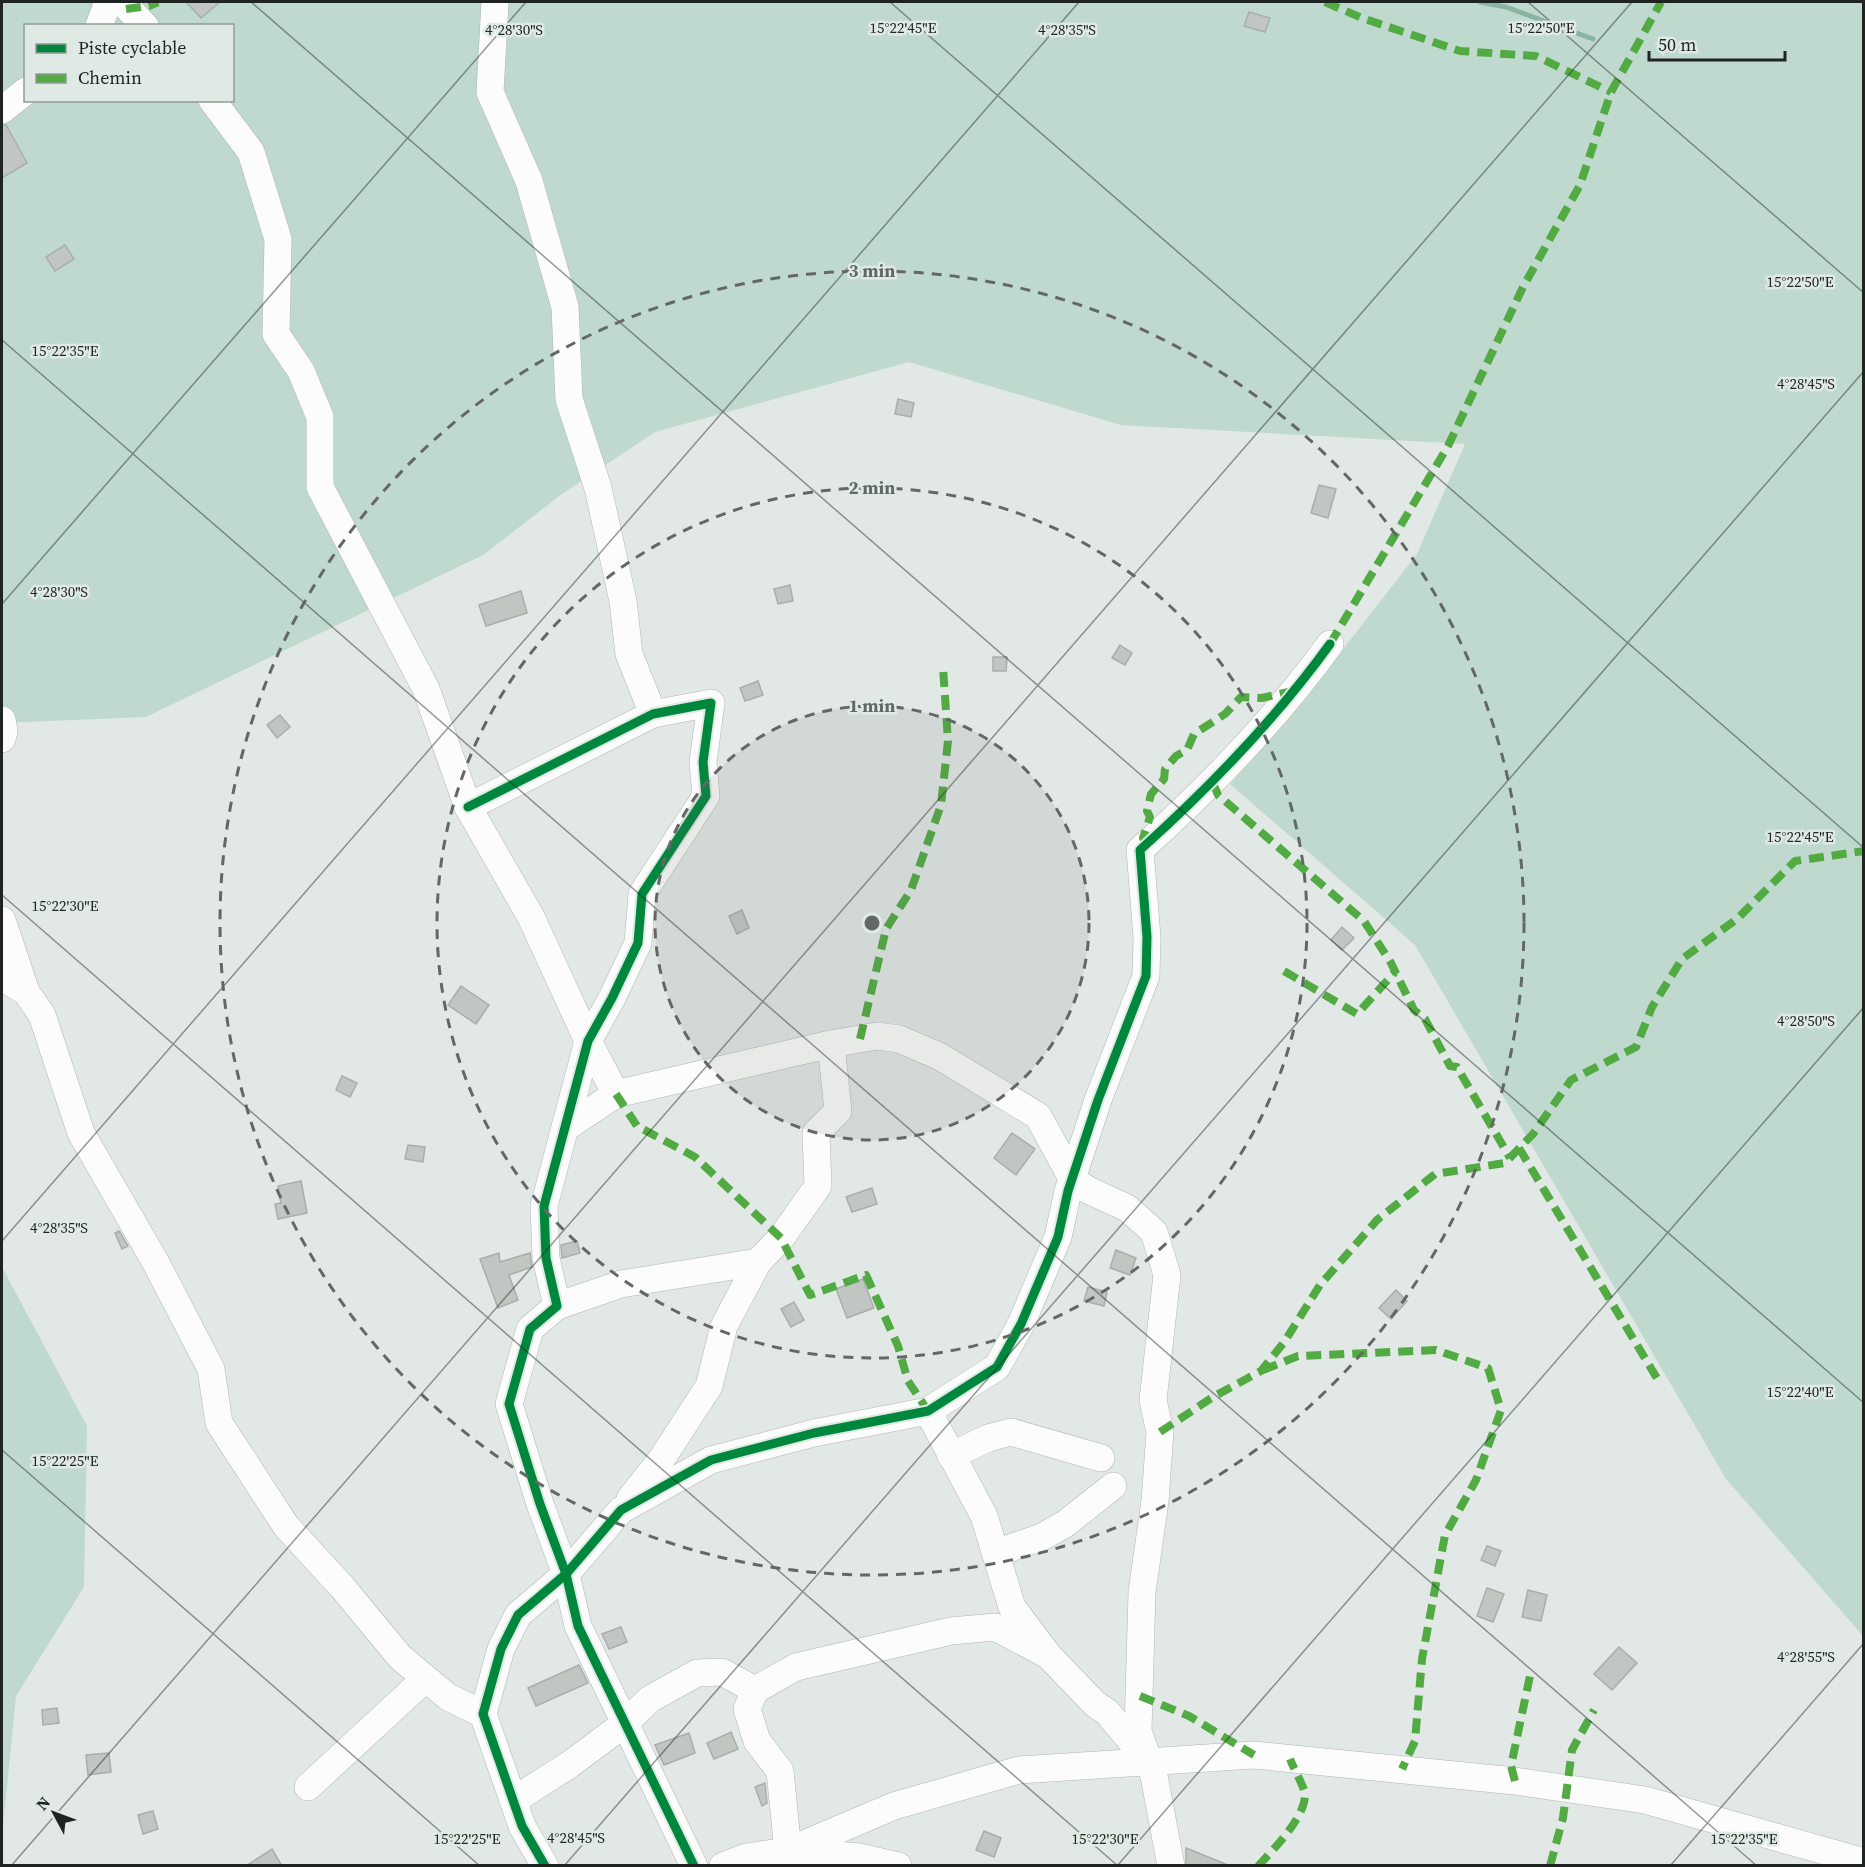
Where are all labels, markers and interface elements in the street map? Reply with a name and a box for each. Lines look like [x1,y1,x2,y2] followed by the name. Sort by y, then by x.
[869,17,937,38] text: 15°22'45"E
[1507,17,1575,38] text: 15°22'50"E
[485,19,543,40] text: 4°28'30"S
[1038,19,1096,40] text: 4°28'35"S
[24,24,234,102] legend
[1649,24,1786,62] scale bar
[1658,32,1696,57] text: 50 m
[78,35,187,60] text: Piste cyclable
[78,65,142,90] text: Chemin
[849,258,895,283] text: 3 min
[1766,271,1834,292] text: 15°22'50"E
[31,340,99,361] text: 15°22'35"E
[1777,373,1835,394] text: 4°28'45"S
[849,475,895,500] text: 2 min
[30,581,88,602] text: 4°28'30"S
[849,693,895,718] text: 1 min
[1766,826,1834,847] text: 15°22'45"E
[31,895,99,916] text: 15°22'30"E
[862,913,882,933] centre of rings
[1777,1010,1835,1031] text: 4°28'50"S
[30,1217,88,1238] text: 4°28'35"S
[1766,1381,1834,1402] text: 15°22'40"E
[31,1450,99,1471] text: 15°22'25"E
[1777,1646,1835,1667] text: 4°28'55"S
[24,1783,84,1843] north arrow
[31,1791,55,1815] text: N
[547,1827,605,1848] text: 4°28'45"S
[433,1828,501,1849] text: 15°22'25"E
[1071,1828,1139,1849] text: 15°22'30"E
[1710,1828,1778,1849] text: 15°22'35"E

